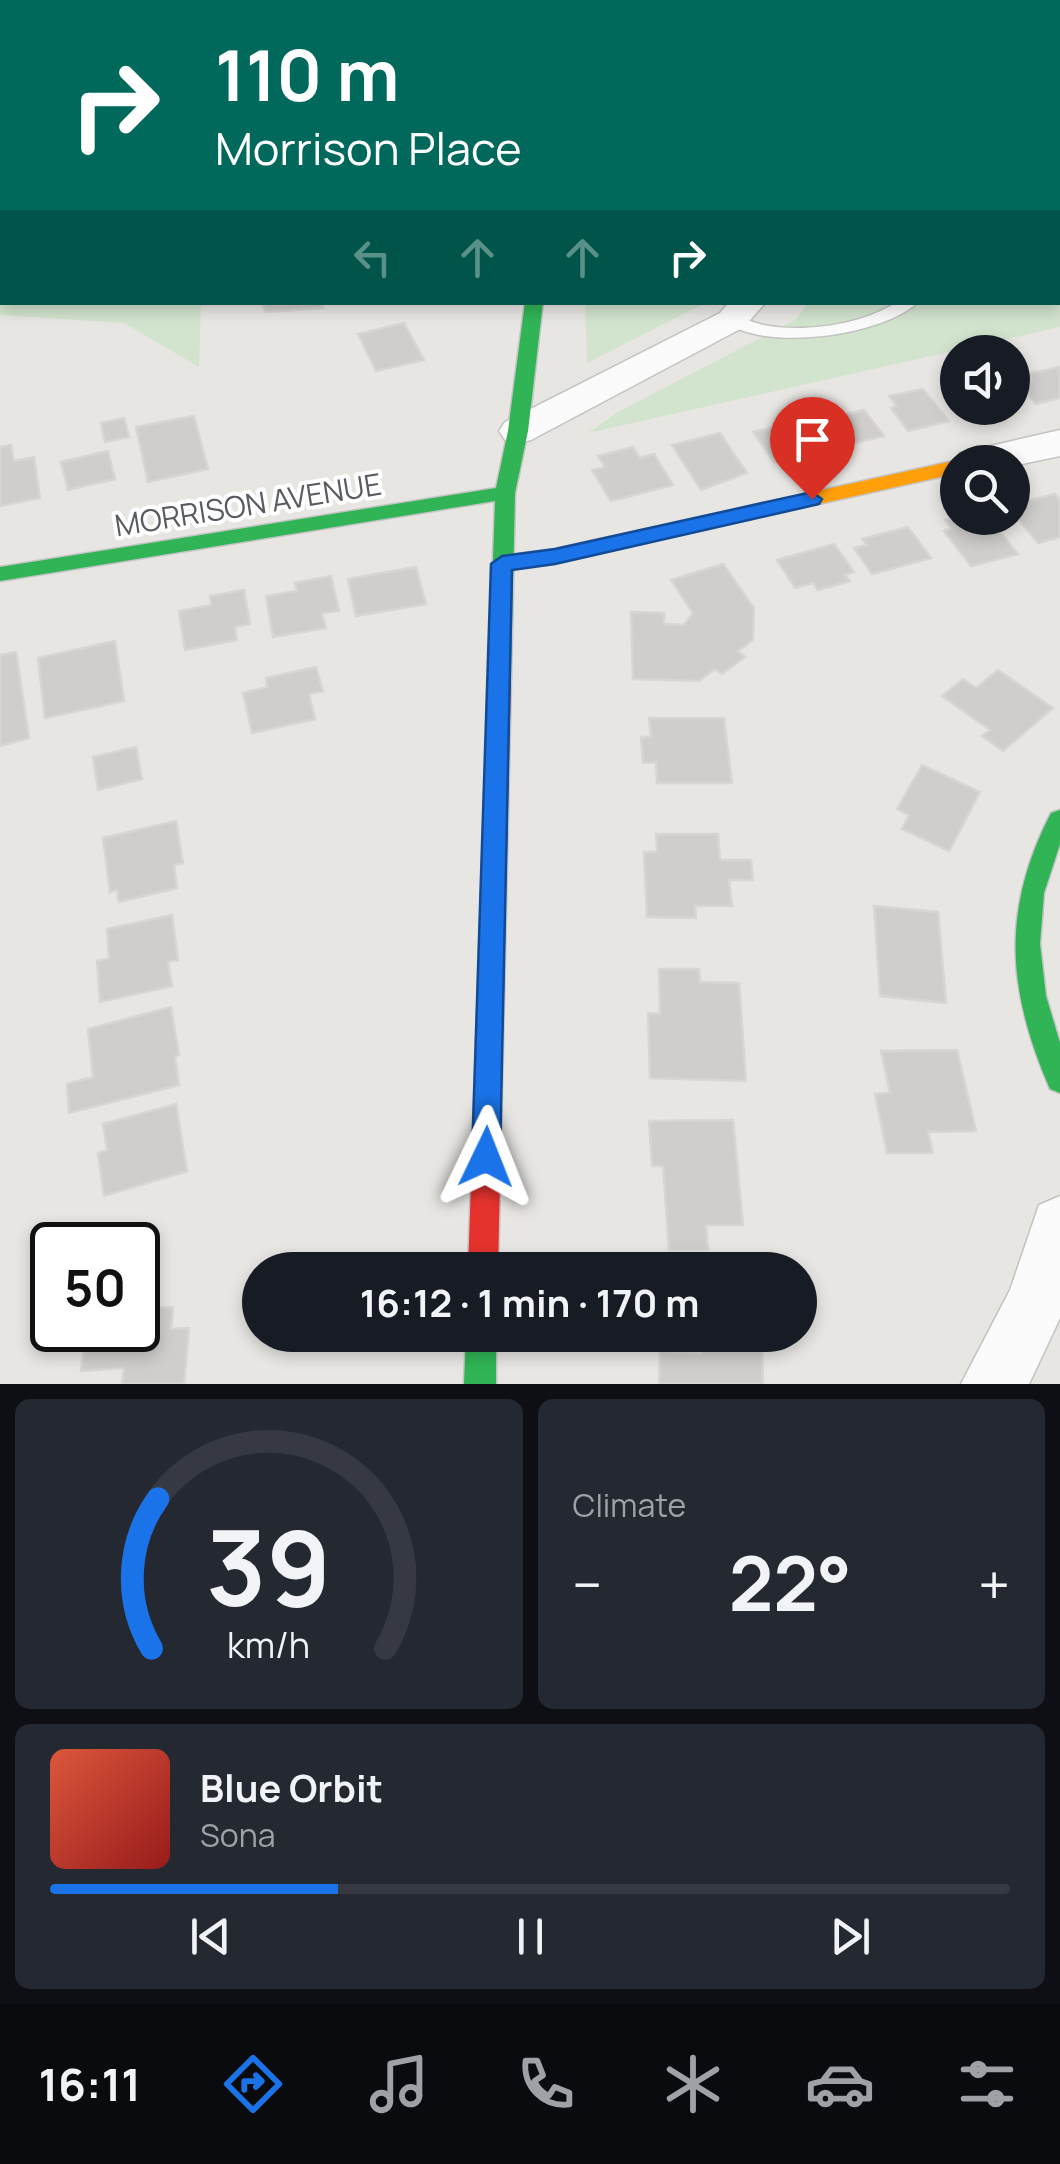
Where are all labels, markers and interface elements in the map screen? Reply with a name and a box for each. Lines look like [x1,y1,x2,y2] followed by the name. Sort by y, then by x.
[215,26,399,122] text: 110 m
[50,40,180,170] icon: right
[215,117,522,179] text: Morrison Place
[345,230,400,285] icon: left
[450,230,505,285] icon: ahead
[555,230,610,285] icon: ahead
[660,230,715,285] icon: right
[940,335,1030,535] map controls
[940,335,1030,425] button: sound
[770,397,855,500] pin
[785,412,840,467] icon: arrive
[940,445,1030,535] button: search
[112,463,384,545] street label: MORRISON AVENUE
[434,1105,538,1209] position arrow
[30,1222,160,1352] speed limit sign: 50
[360,1276,699,1328] text: 16:12 · 1 min · 170 m
[573,1483,686,1527] text: Climate
[206,1495,331,1637] text: 39
[729,1531,852,1634] text: 22°
[573,1546,602,1622] text: −
[978,1546,1010,1622] text: +
[227,1620,310,1669] text: km/h
[200,1761,383,1813] text: Blue Orbit
[200,1813,275,1857] text: Sona
[183,1909,238,1964] icon: previous
[503,1909,558,1964] icon: pause
[823,1909,878,1964] icon: next
[218,2049,288,2119] icon: directions
[364,2049,434,2119] icon: music
[511,2049,581,2119] icon: phone
[658,2049,728,2119] icon: climate
[805,2049,875,2119] icon: car
[952,2049,1022,2119] icon: filters
[38,2053,141,2115] text: 16:11

